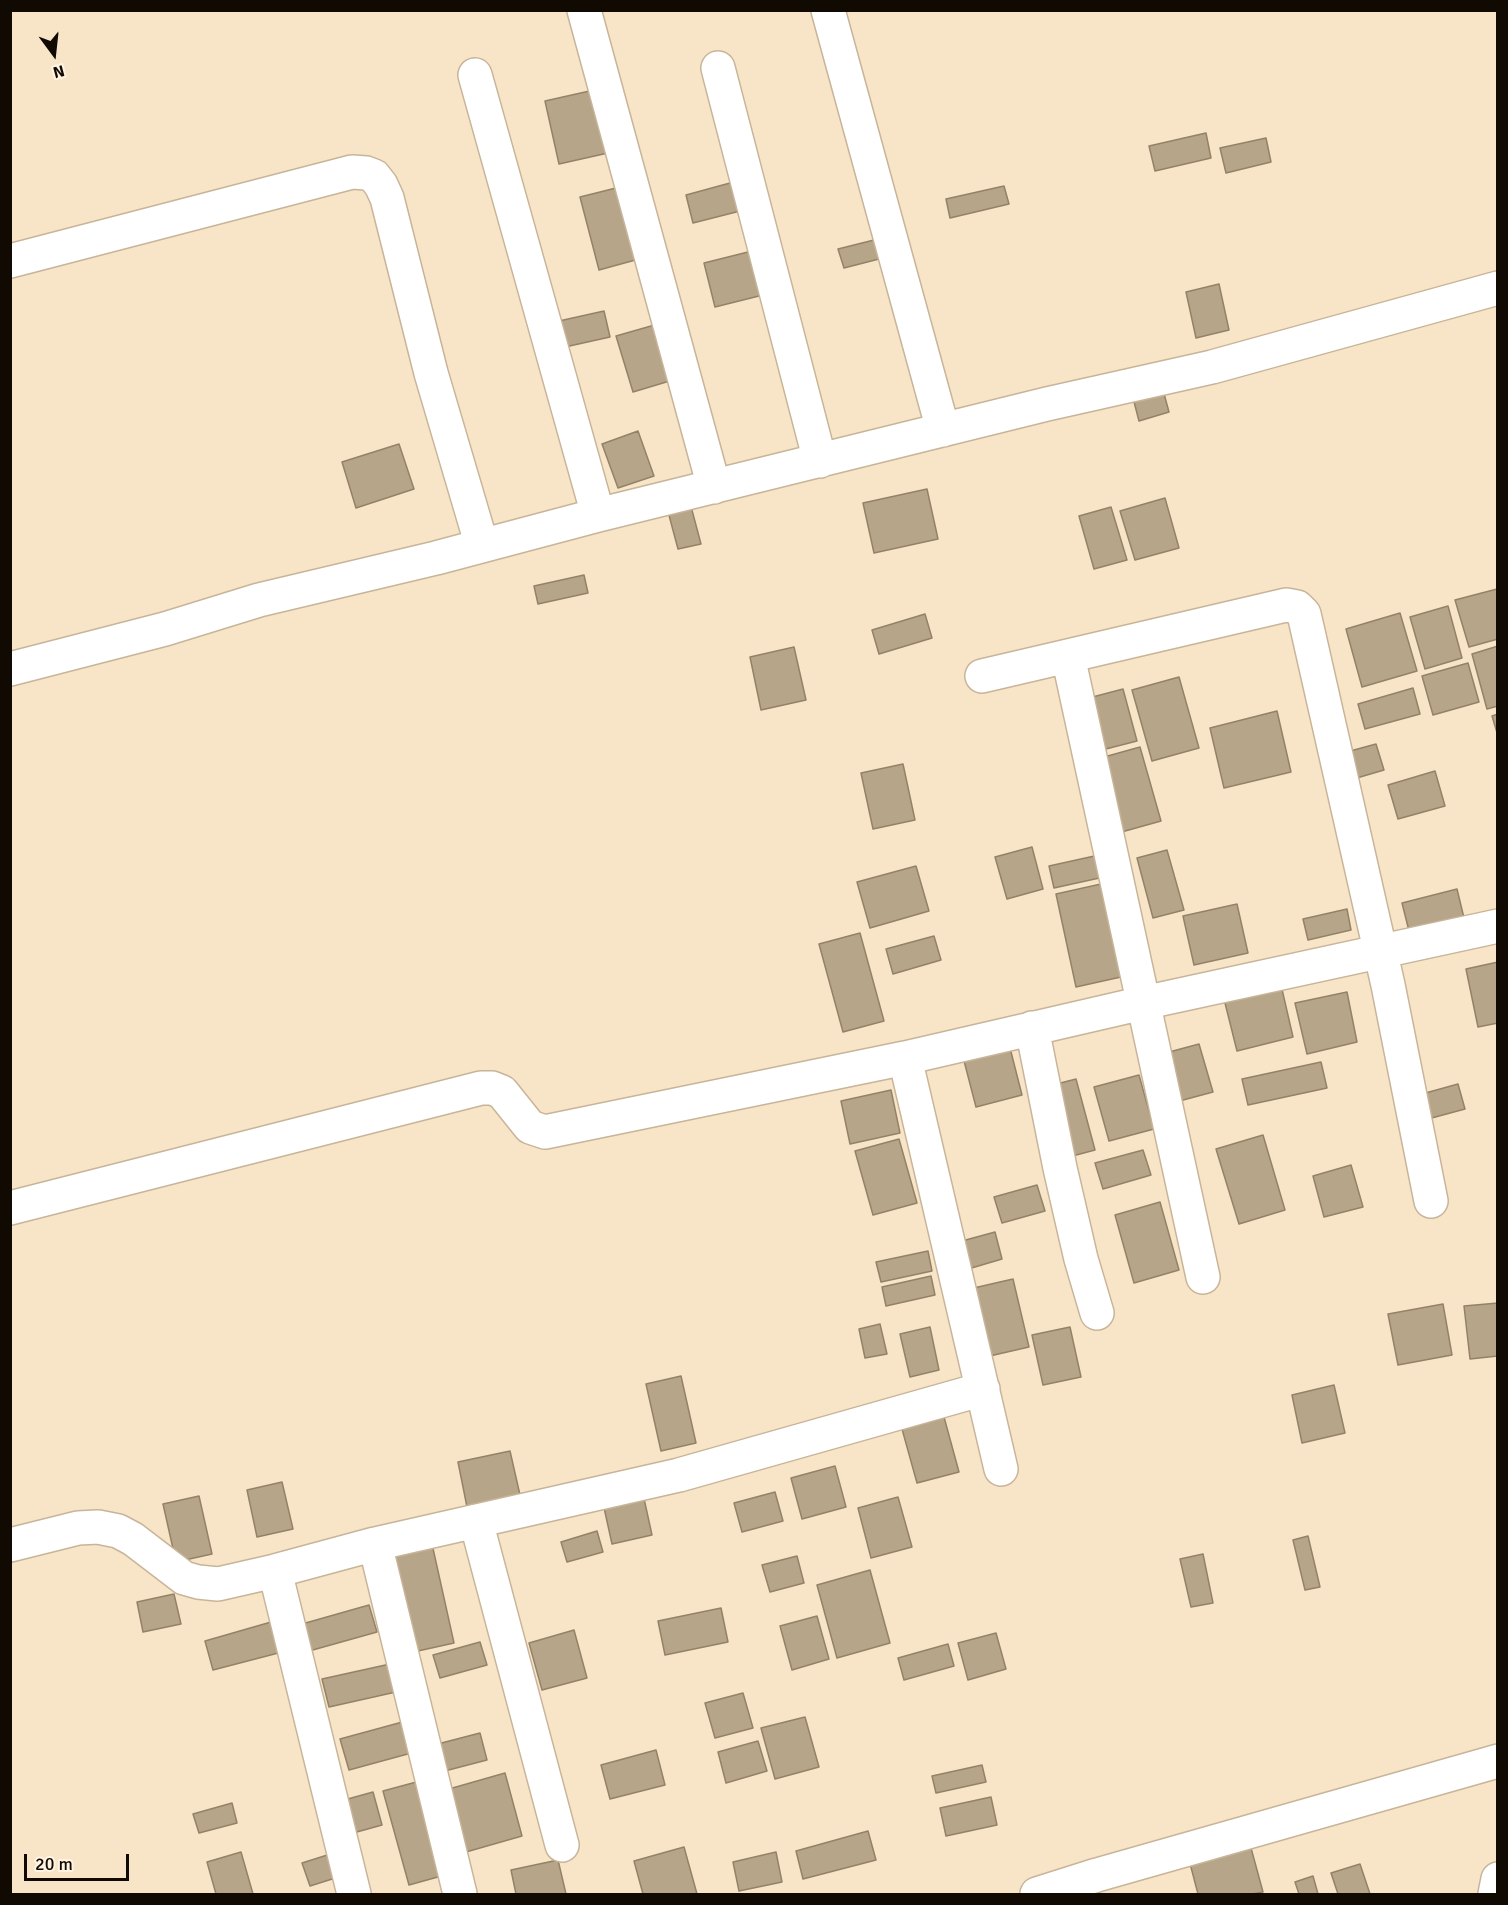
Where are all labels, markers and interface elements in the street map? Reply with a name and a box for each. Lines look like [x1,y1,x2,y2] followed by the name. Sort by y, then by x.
[24,24,84,84] north arrow
[51,60,67,82] text: N
[27,1842,132,1880] scale bar
[35,1853,73,1875] text: 20 m

